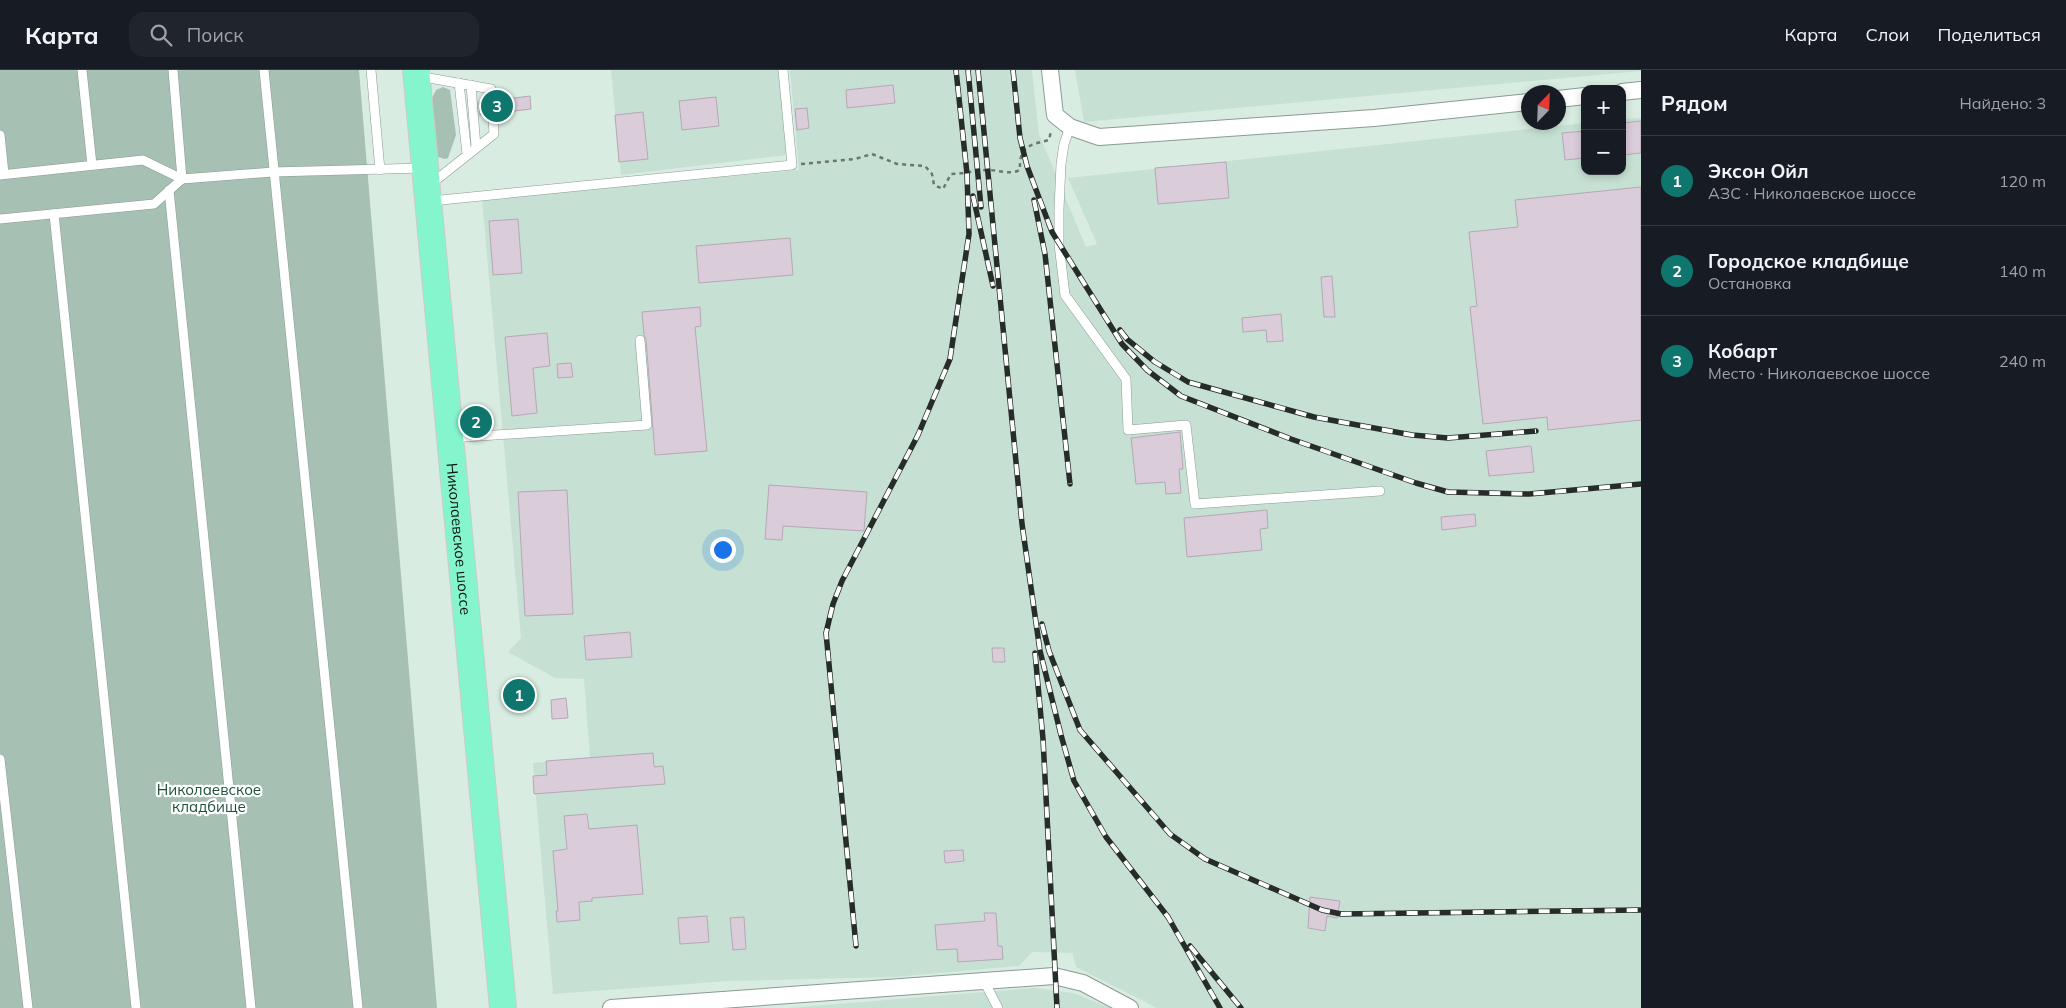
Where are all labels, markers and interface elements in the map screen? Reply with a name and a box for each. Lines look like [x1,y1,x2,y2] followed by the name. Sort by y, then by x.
[129,12,479,57] search box
[25,20,99,50] text: Карта
[147,21,175,49] icon: search
[187,23,244,47] text: Поиск
[1785,23,1837,46] text: Карта
[1865,23,1910,46] text: Слои
[1938,23,2041,46] text: Поделиться
[1521,85,1566,130] north arrow
[1581,85,1626,175] map controls
[1581,85,1626,130] button: +
[481,87,513,125] pin: 3
[1661,90,1728,116] text: Рядом
[1960,93,2046,113] text: Найдено: 3
[1581,130,1626,175] button: −
[1708,159,1809,183] text: Эксон Ойл
[1672,171,1682,191] text: 1
[1999,171,2046,191] text: 120 m
[1708,183,1916,203] text: АЗС · Николаевское шоссе
[1708,249,1909,273] text: Городское кладбище
[1672,261,1682,281] text: 2
[1999,261,2046,281] text: 140 m
[1708,273,1792,293] text: Остановка
[1708,339,1777,363] text: Кобарт
[1672,351,1682,371] text: 3
[1999,351,2046,371] text: 240 m
[1708,363,1930,383] text: Место · Николаевское шоссе
[460,403,492,441] pin: 2
[443,462,476,616] street label: Николаевское шоссе
[710,537,736,563] your location
[503,676,535,714] pin: 1
[157,780,261,816] park label: Николаевское кладбище

